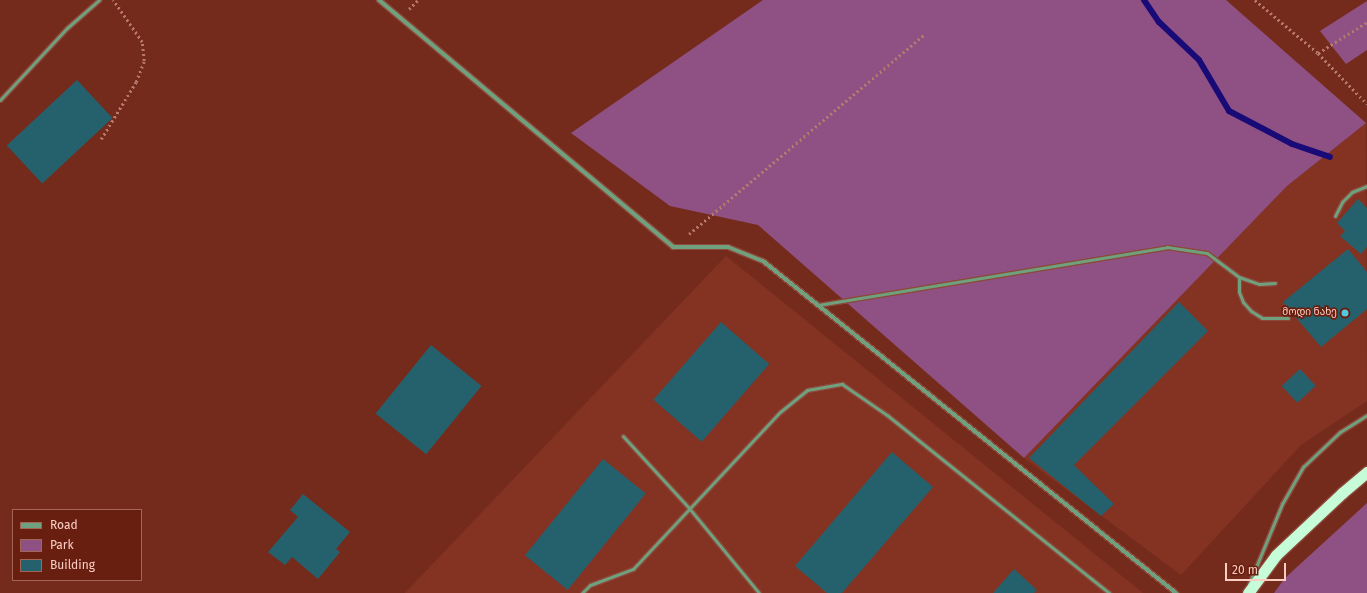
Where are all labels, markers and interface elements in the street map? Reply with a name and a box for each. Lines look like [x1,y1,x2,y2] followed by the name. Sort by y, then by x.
[1282,307,1337,319] place label: მოდი ნახე
[1340,308,1350,318] marker: მოდი ნახე
[12,509,142,581] legend
[50,518,78,532] text: Road
[50,538,74,552] text: Park
[1227,555,1288,581] scale bar
[50,558,95,572] text: Building
[1232,563,1258,577] text: 20 m

